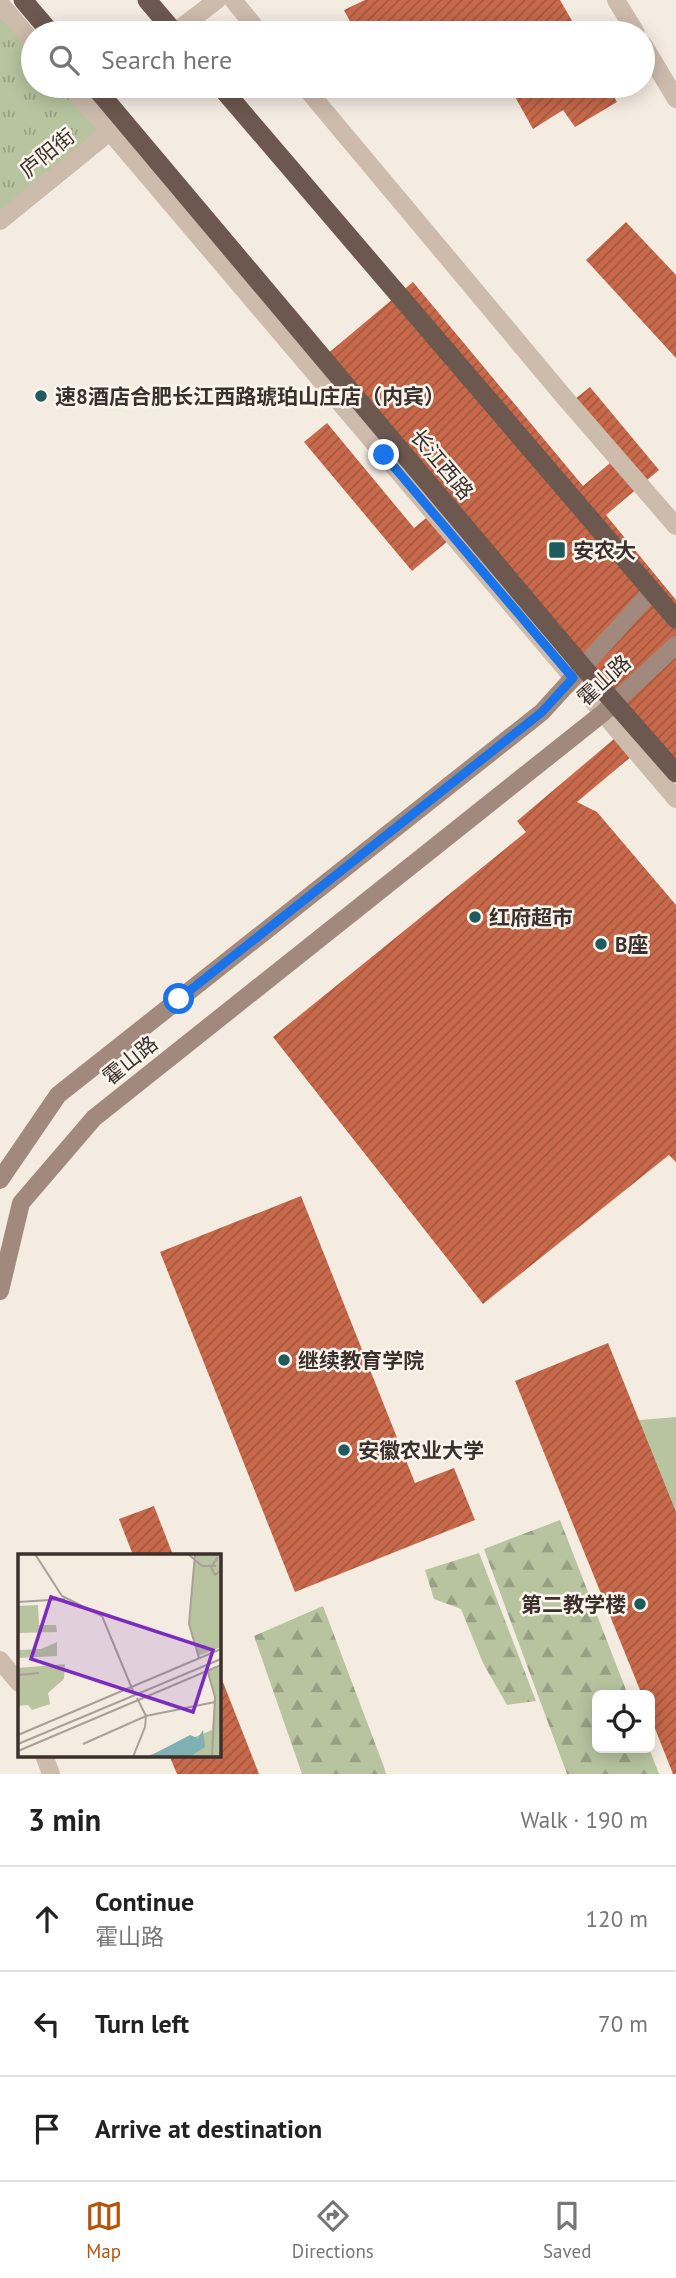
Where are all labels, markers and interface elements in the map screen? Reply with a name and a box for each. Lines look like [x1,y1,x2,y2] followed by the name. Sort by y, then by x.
[21,21,655,98] search box
[45,41,83,79] icon: search
[101,43,232,76] text: Search here
[14,123,80,183] street label: 庐阳街
[55,383,445,410] place label: 速8酒店合肥长江西路琥珀山庄店（内宾）
[33,388,49,404] marker: 速8酒店合肥长江西路琥珀山庄店（内宾）
[405,423,479,505] street label: 长江西路
[368,439,399,470] route end
[573,537,636,564] place label: 安农大
[547,540,567,560] marker: 安农大
[572,649,636,711] street label: 霍山路
[489,904,573,931] place label: 红府超市
[467,909,483,925] marker: 红府超市
[615,931,648,958] place label: B座
[593,936,609,952] marker: B座
[163,983,194,1014] route start
[97,1030,163,1090] street label: 霍山路
[298,1347,424,1374] place label: 继续教育学院
[276,1352,292,1368] marker: 继续教育学院
[358,1437,484,1464] place label: 安徽农业大学
[336,1442,352,1458] marker: 安徽农业大学
[18,1554,220,1756] inset map
[521,1591,626,1618] place label: 第二教学楼
[632,1596,648,1612] marker: 第二教学楼
[592,1690,655,1753] map controls
[592,1690,655,1753] button: locate
[28,1800,101,1839] text: 3 min
[521,1805,648,1834] text: Walk · 190 m
[95,1885,194,1918] text: Continue
[28,1900,66,1938] icon: ahead
[586,1904,648,1933] text: 120 m
[95,1922,164,1951] text: 霍山路
[28,2005,66,2043] icon: left
[95,2007,189,2040] text: Turn left
[598,2009,648,2038] text: 70 m
[28,2110,66,2148] icon: arrive
[95,2112,322,2145] text: Arrive at destination
[85,2197,123,2263] tab: Map
[292,2197,374,2263] tab: Directions
[543,2197,591,2263] tab: Saved

